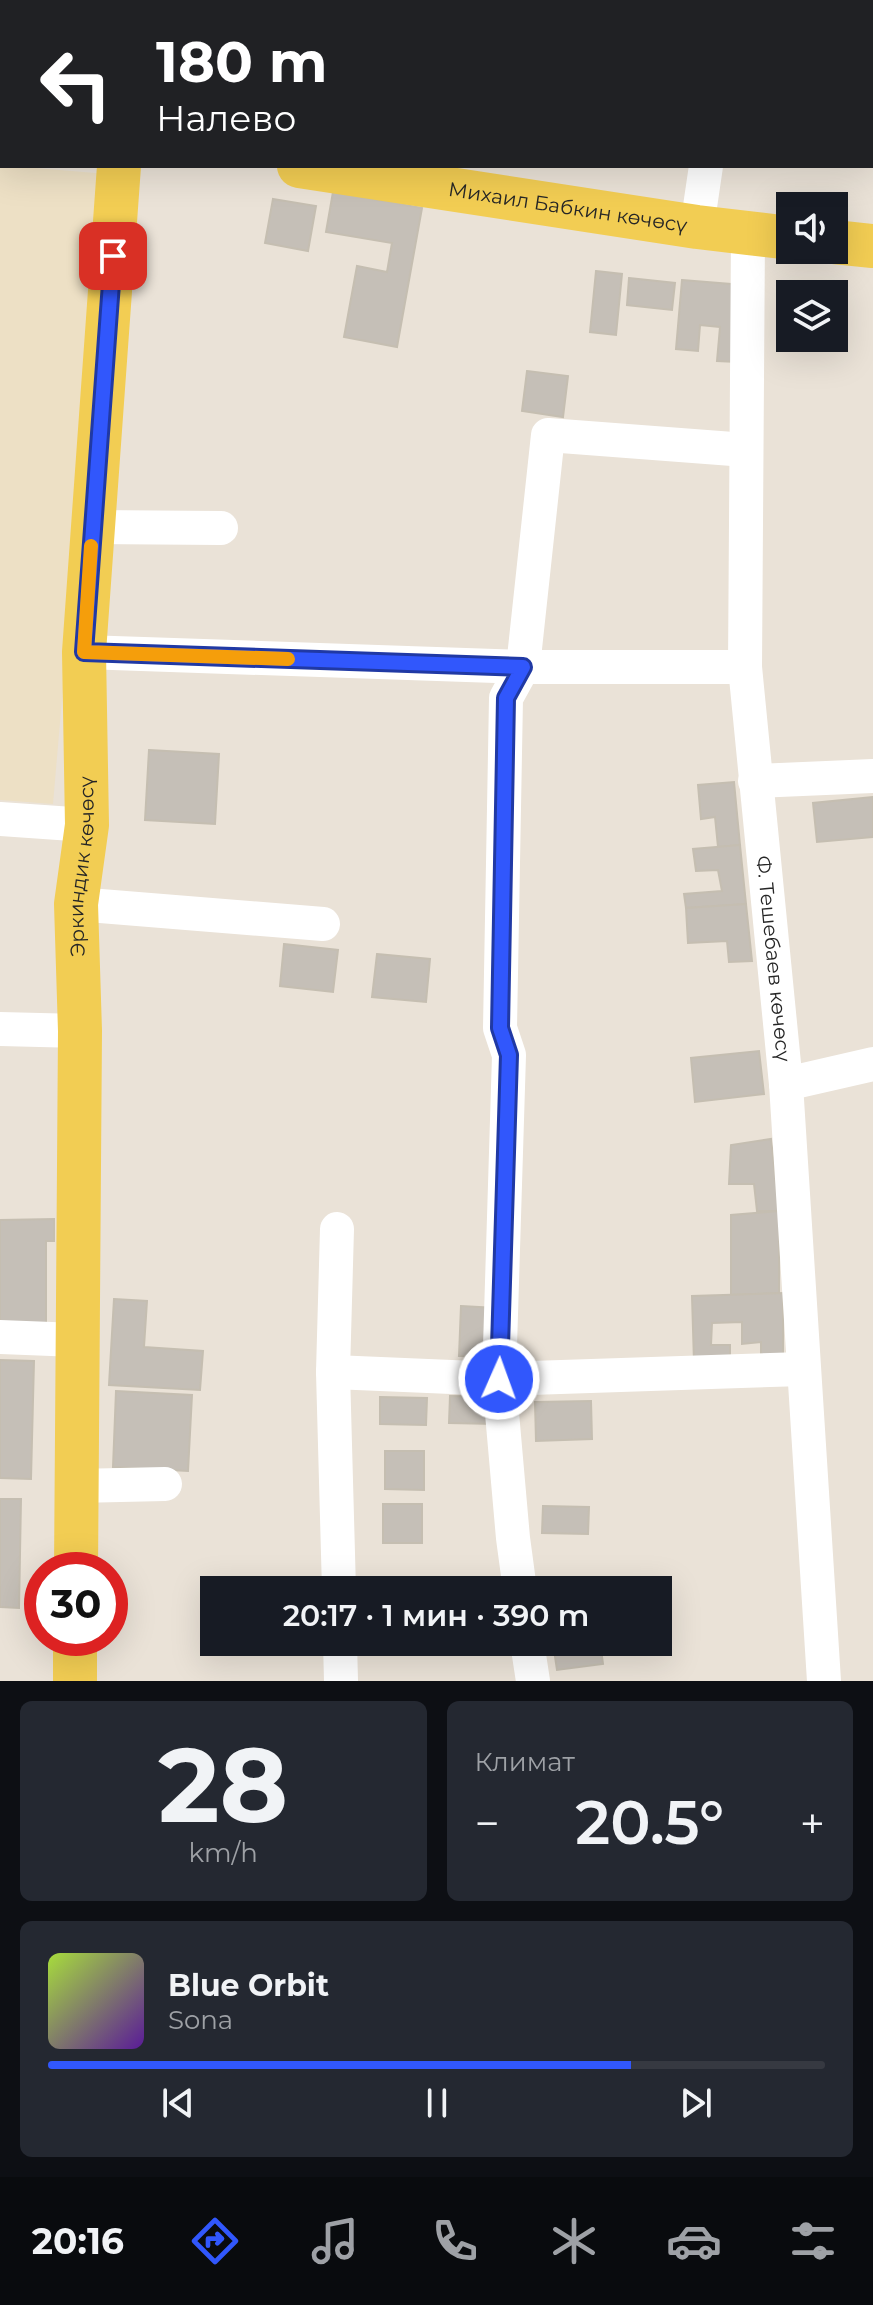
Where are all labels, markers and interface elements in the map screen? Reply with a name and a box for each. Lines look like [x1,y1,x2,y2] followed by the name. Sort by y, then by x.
[156,28,328,96] text: 180 m
[24,32,128,136] icon: left
[156,96,296,140] text: Налево
[447,177,689,237] street label: Михаил Бабкин көчөсү
[776,192,848,352] map controls
[776,192,848,264] button: sound
[79,222,147,290] pin
[91,234,135,278] icon: arrive
[776,280,848,352] button: layers
[64,776,99,957] street label: Эркиндик көчөсү
[752,854,796,1063] street label: Ф. Тешебаев көчөсү
[457,1337,541,1421] position arrow
[24,1552,128,1656] speed limit sign: 30
[283,1597,589,1634] text: 20:17 · 1 мин · 390 m
[158,1721,288,1848] text: 28
[475,1746,575,1778] text: Климат
[575,1786,724,1859] text: 20.5°
[475,1796,500,1850] text: −
[800,1796,825,1850] text: +
[189,1837,258,1869] text: km/h
[168,1967,329,2004] text: Blue Orbit
[168,2004,233,2036] text: Sona
[156,2081,200,2125] icon: previous
[415,2081,459,2125] icon: pause
[674,2081,718,2125] icon: next
[187,2213,243,2269] icon: directions
[307,2213,363,2269] icon: music
[427,2213,483,2269] icon: phone
[546,2213,602,2269] icon: climate
[666,2213,722,2269] icon: car
[785,2213,841,2269] icon: filters
[32,2219,124,2263] text: 20:16

